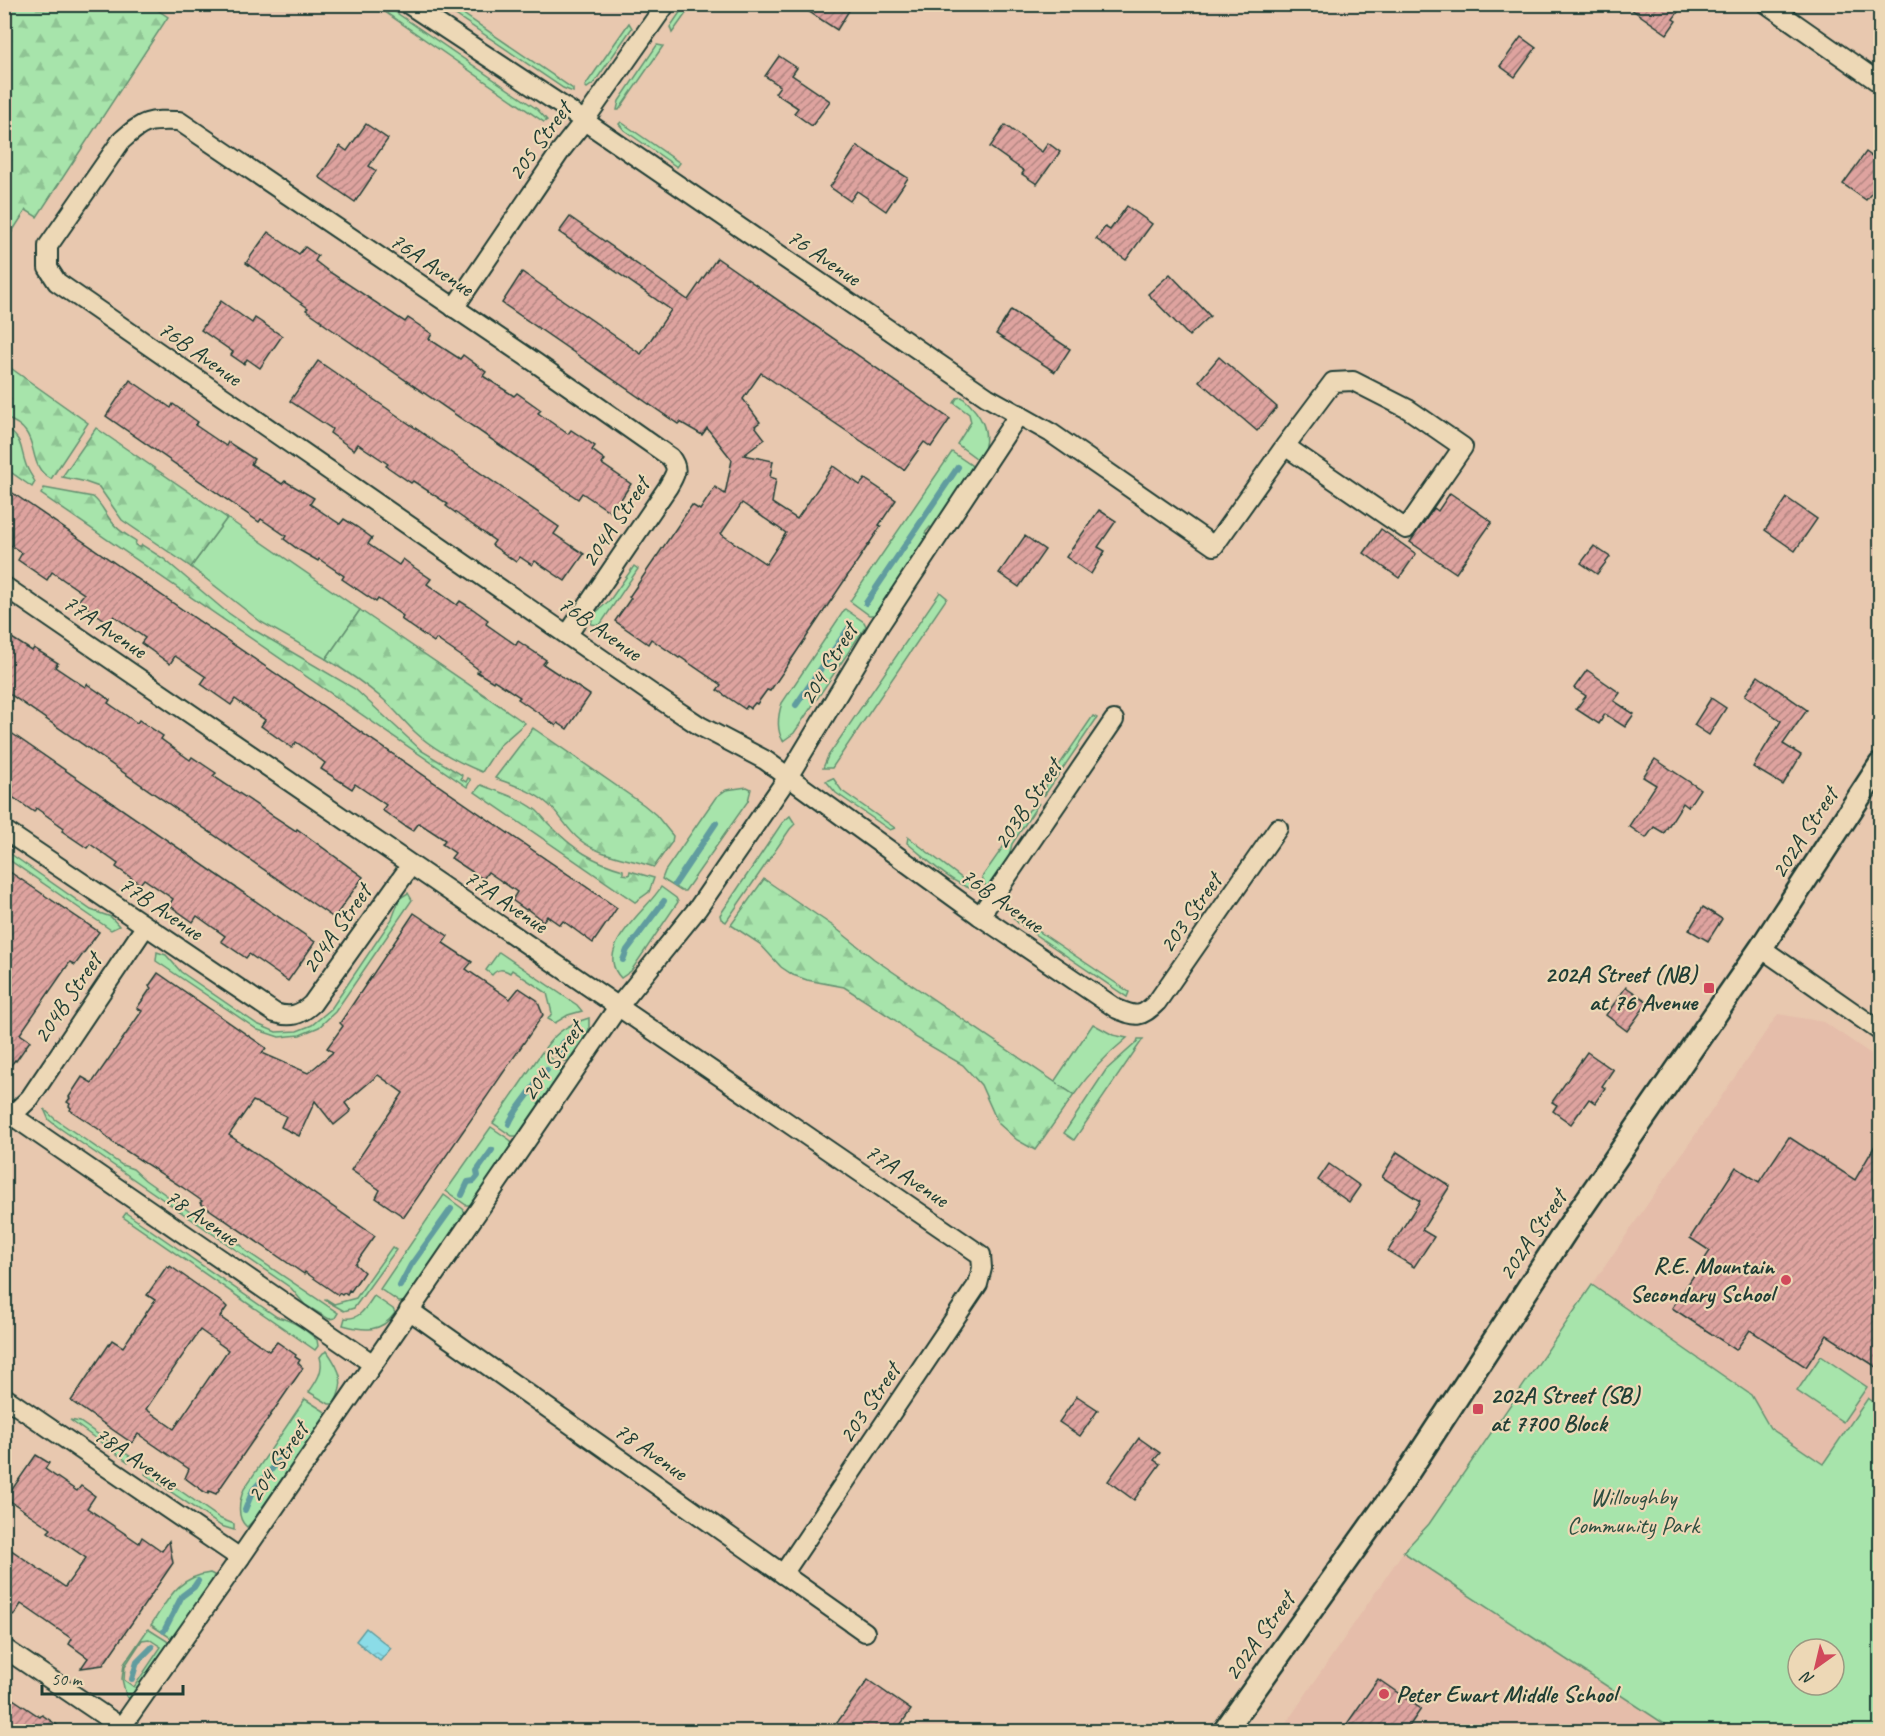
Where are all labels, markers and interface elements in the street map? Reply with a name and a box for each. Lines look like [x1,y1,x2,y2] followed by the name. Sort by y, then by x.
[500,93,580,186] street label: 205 Street
[781,221,868,294] street label: 76 Avenue
[384,225,481,304] street label: 76A Avenue
[152,313,249,394] street label: 76B Avenue
[574,469,658,573] street label: 204A Street
[57,587,154,666] street label: 77A Avenue
[552,588,649,669] street label: 76B Avenue
[792,615,866,711] street label: 204 Street
[986,751,1070,855] street label: 203B Street
[1763,779,1846,884] street label: 202A Street
[954,860,1051,941] street label: 76B Avenue
[458,862,555,941] street label: 77A Avenue
[1152,865,1230,959] street label: 203 Street
[113,869,211,948] street label: 77B Avenue
[294,876,379,980] street label: 204A Street
[26,945,110,1049] street label: 204B Street
[1545,959,1699,1017] place label: 202A Street (NB) at 76 Avenue
[1702,981,1716,995] marker: 202A Street (NB) at 76 Avenue
[514,1013,592,1107] street label: 204 Street
[859,1136,956,1215] street label: 77A Avenue
[159,1181,246,1254] street label: 78 Avenue
[1491,1182,1575,1286] street label: 202A Street
[1630,1251,1779,1309] place label: R.E. Mountain Secondary School
[1779,1273,1793,1287] marker: R.E. Mountain Secondary School
[831,1355,908,1449] street label: 203 Street
[1490,1380,1642,1438] place label: 202A Street (SB) at 7700 Block
[1471,1402,1485,1416] marker: 202A Street (SB) at 7700 Block
[239,1414,316,1508] street label: 204 Street
[609,1415,695,1488] street label: 78 Avenue
[88,1419,185,1498] street label: 78A Avenue
[1567,1482,1701,1540] park label: Willoughby Community Park
[1217,1583,1303,1686] street label: 202A Street
[1786,1637,1846,1697] north arrow
[42,1658,183,1696] scale bar
[1796,1666,1818,1690] text: N
[51,1668,84,1690] text: 50 m
[1396,1679,1621,1709] place label: Peter Ewart Middle School
[1377,1687,1391,1701] marker: Peter Ewart Middle School

